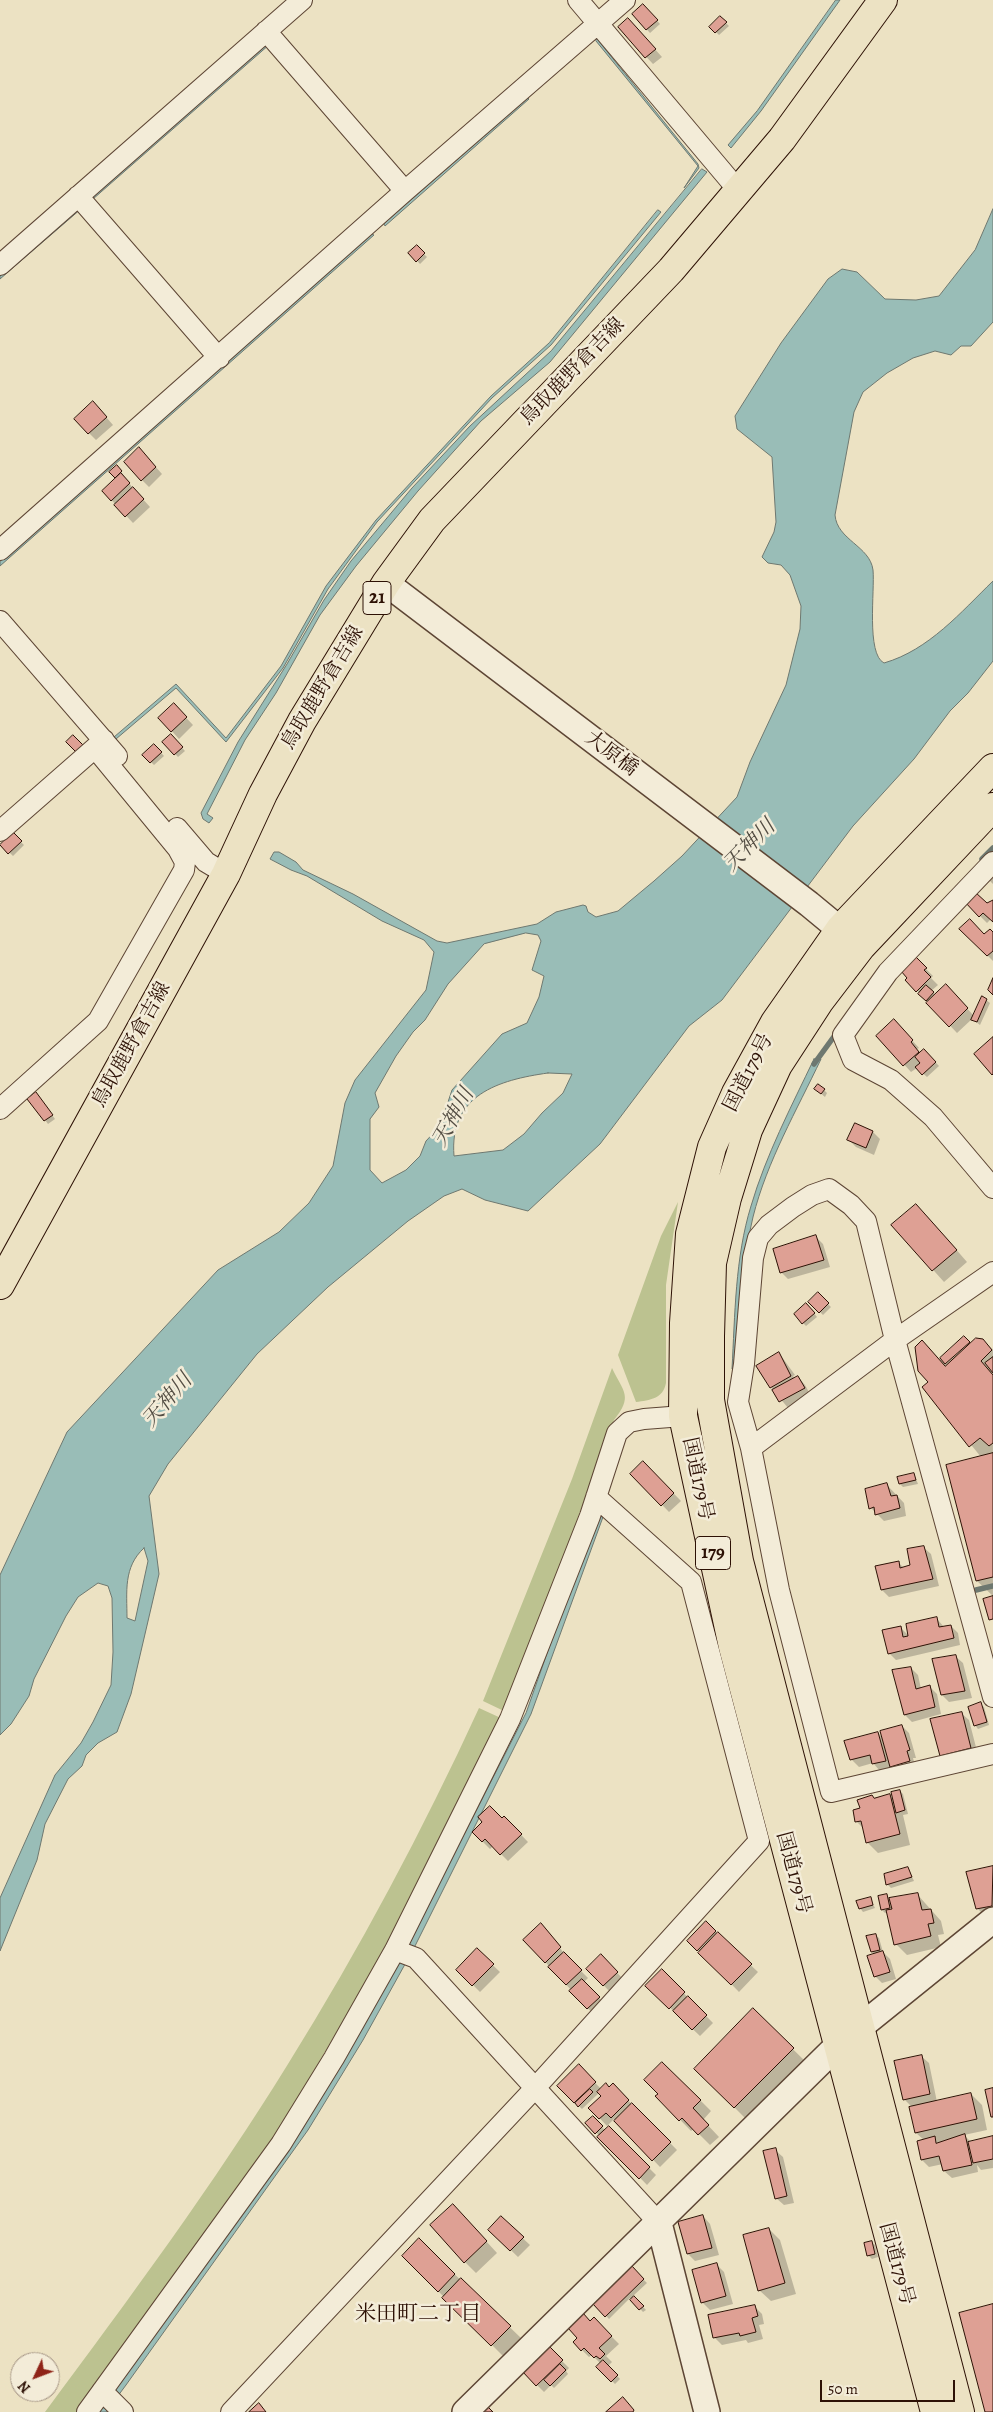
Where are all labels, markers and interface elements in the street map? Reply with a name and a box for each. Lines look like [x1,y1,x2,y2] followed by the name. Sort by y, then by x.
[516,313,630,431] street label: 鳥取鹿野倉吉線
[363,582,391,614] road number: 21
[277,622,369,754] street label: 鳥取鹿野倉吉線
[580,726,642,782] street label: 大原橋
[719,815,781,877] water label: 天神川
[88,978,176,1112] street label: 鳥取鹿野倉吉線
[719,1030,779,1116] street label: 国道179号
[428,1084,480,1152] water label: 天神川
[138,1369,198,1433] water label: 天神川
[676,1435,718,1523] street label: 国道179号
[696,1536,730,1570] road number: 179
[770,1829,816,1917] street label: 国道179号
[873,2220,919,2308] street label: 国道179号
[355,2302,481,2328] district label: 米田町二丁目
[10,2352,60,2402] north arrow
[823,2370,958,2402] scale bar
[14,2377,35,2397] text: N
[828,2379,858,2399] text: 50 m

